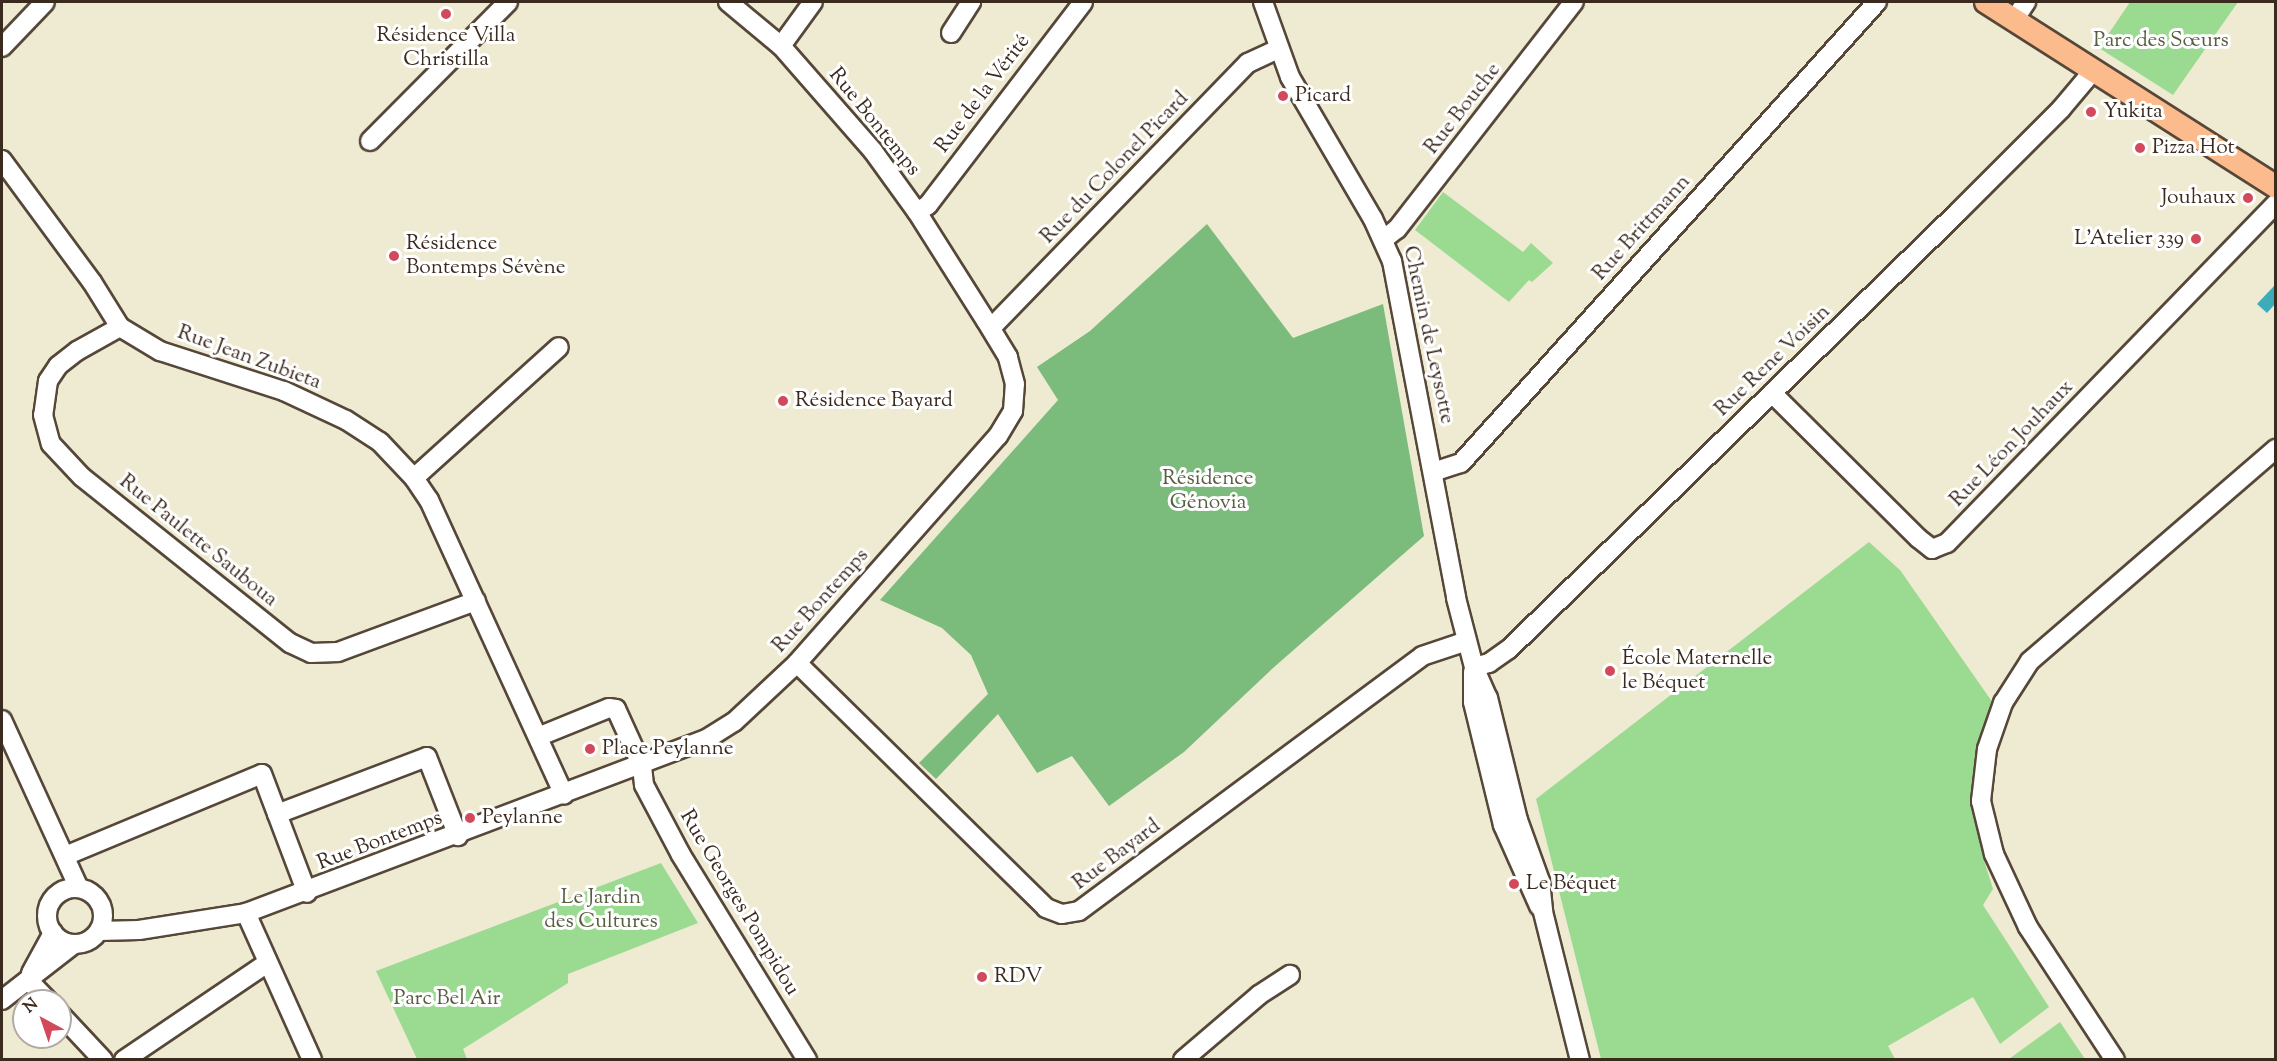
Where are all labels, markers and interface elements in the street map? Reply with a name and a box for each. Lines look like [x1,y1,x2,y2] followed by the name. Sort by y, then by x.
[439,7,453,21] marker: Résidence Villa Christilla
[377,23,515,73] place label: Résidence Villa Christilla
[2093,28,2229,54] park label: Parc des Sœurs
[930,30,1036,158] street label: Rue de la Vérité
[1420,58,1506,160] street label: Rue Bouche
[823,63,925,181] street label: Rue Bontemps
[1295,83,1351,109] place label: Picard
[1036,87,1194,249] street label: Rue du Colonel Picard
[1276,89,1290,103] marker: Picard
[2103,99,2163,125] place label: Yukita
[2084,105,2098,119] marker: Yukita
[2152,135,2235,161] place label: Pizza Hot
[2133,141,2147,155] marker: Pizza Hot
[1588,170,1696,286] street label: Rue Brittmann
[2161,185,2236,211] place label: Jouhaux
[2241,191,2255,205] marker: Jouhaux
[2074,226,2184,252] place label: L'Atelier 339
[406,231,566,281] place label: Résidence Bontemps Sévène
[2189,232,2203,246] marker: L'Atelier 339
[1397,244,1459,426] street label: Chemin de Leysotte
[387,249,401,263] marker: Résidence Bontemps Sévène
[1710,300,1836,422] street label: Rue Rene Voisin
[174,320,324,396] street label: Rue Jean Zubieta
[1945,375,2079,513] street label: Rue Léon Jouhaux
[795,388,953,414] place label: Résidence Bayard
[776,394,790,408] marker: Résidence Bayard
[1162,466,1254,516] park label: Résidence Génovia
[114,469,282,613] street label: Rue Paulette Sauboua
[768,544,874,658] street label: Rue Bontemps
[1622,646,1772,696] place label: École Maternelle le Béquet
[1603,664,1617,678] marker: École Maternelle le Béquet
[602,736,734,762] place label: Place Peylanne
[583,742,597,756] marker: Place Peylanne
[482,805,563,831] place label: Peylanne
[314,806,446,876] street label: Rue Bontemps
[674,806,804,1000] street label: Rue Georges Pompidou
[463,811,477,825] marker: Peylanne
[1068,814,1166,896] street label: Rue Bayard
[1526,871,1616,897] place label: Le Béquet
[1507,877,1521,891] marker: Le Béquet
[544,885,658,935] park label: Le Jardin des Cultures
[994,964,1042,990] place label: RDV
[975,970,989,984] marker: RDV
[394,986,500,1012] park label: Parc Bel Air
[12,989,72,1049] north arrow
[19,993,44,1019] text: N

